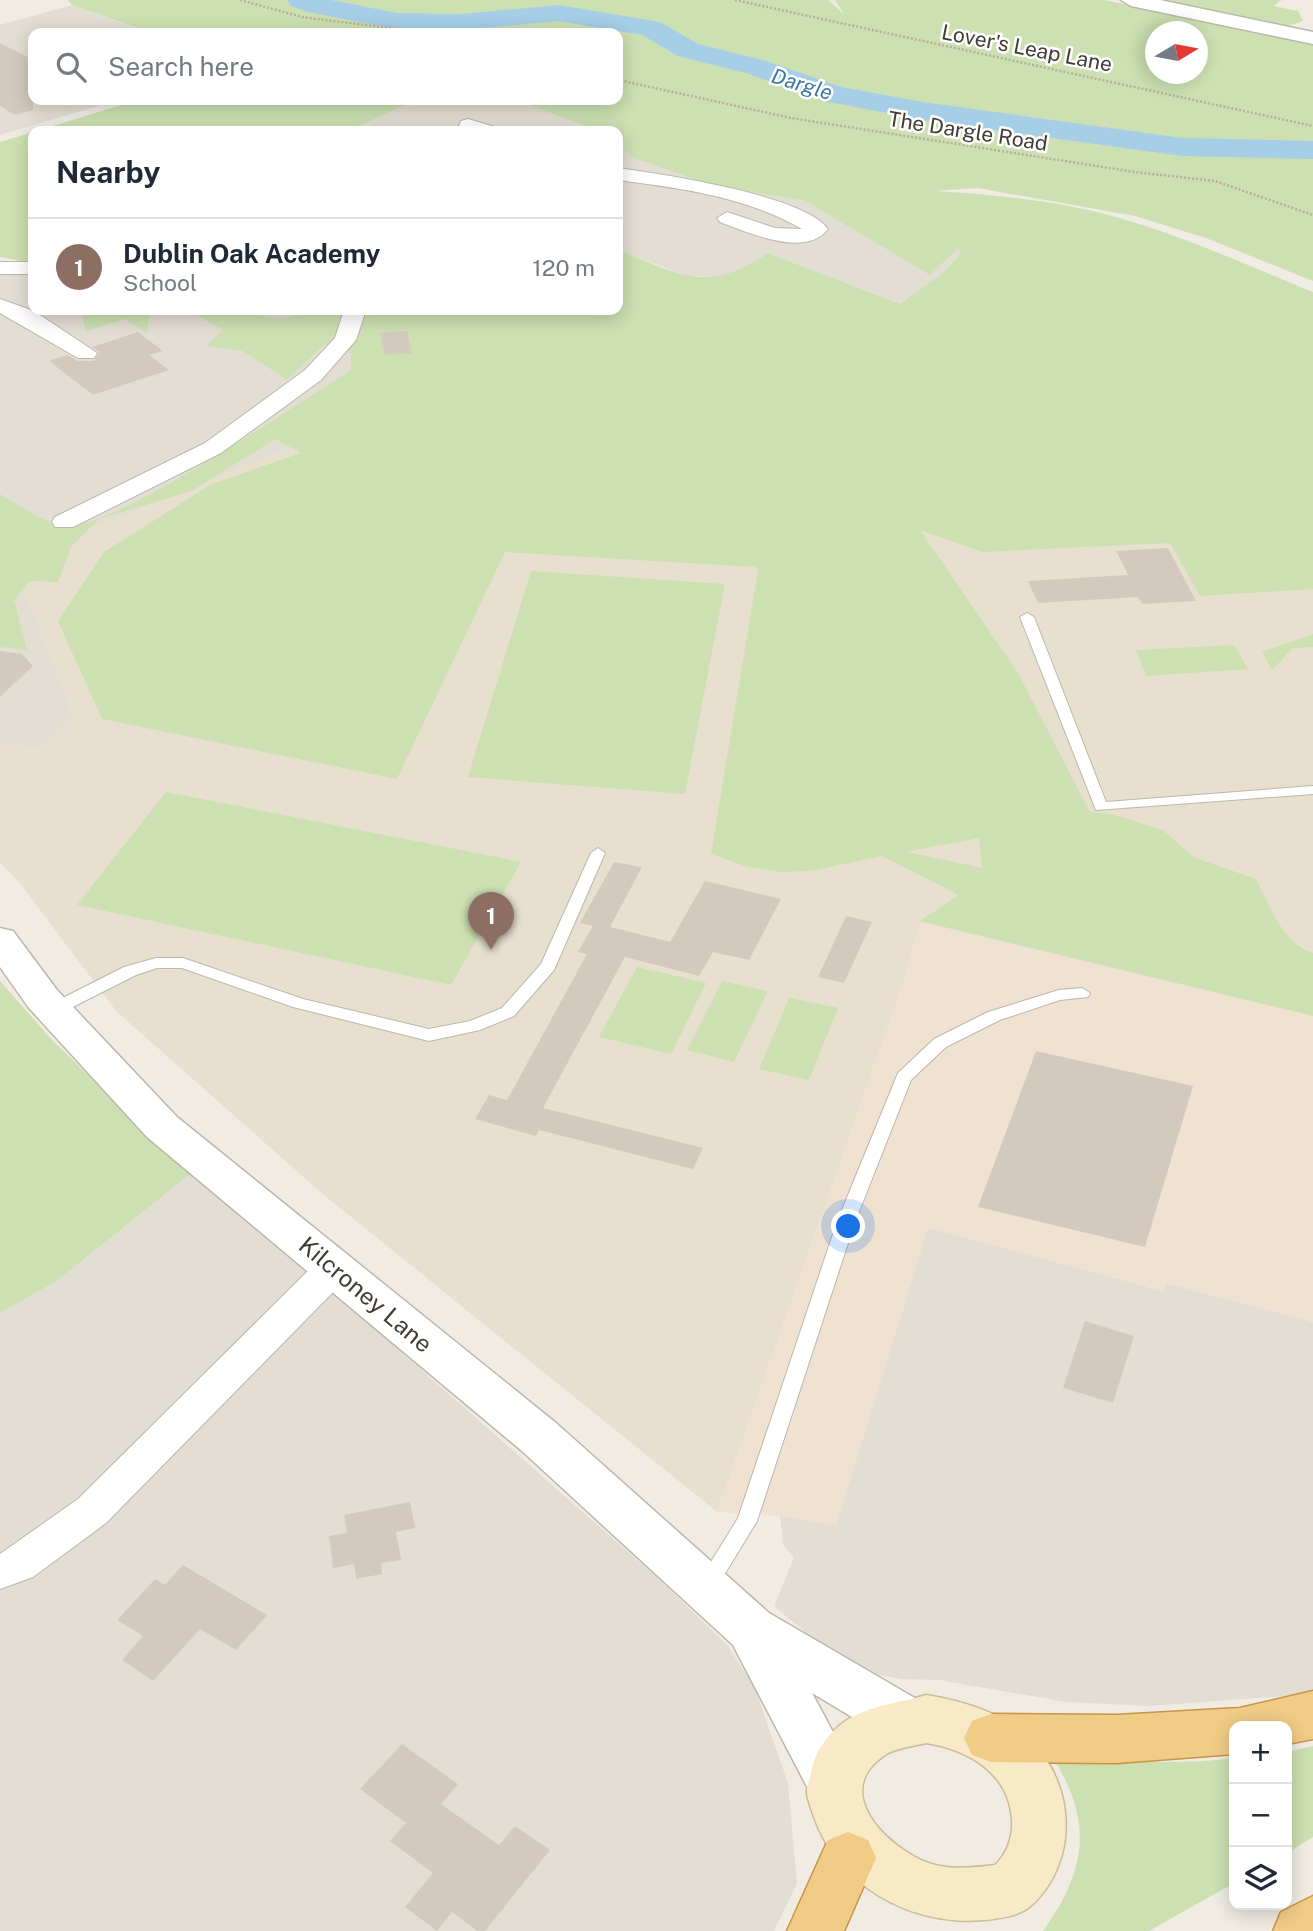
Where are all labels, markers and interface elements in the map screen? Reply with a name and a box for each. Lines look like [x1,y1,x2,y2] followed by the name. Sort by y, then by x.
[940,19,1114,77] street label: Lover's Leap Lane
[1145,21,1208,84] north arrow
[28,28,623,105] search box
[52,48,90,86] icon: search
[108,51,254,82] text: Search here
[768,63,836,105] water label: Dargle
[887,106,1049,156] street label: The Dargle Road
[56,154,160,190] text: Nearby
[123,238,380,269] text: Dublin Oak Academy
[74,254,84,281] text: 1
[532,254,595,281] text: 120 m
[123,269,197,296] text: School
[468,892,514,950] pin: 1
[831,1209,865,1243] your location
[294,1230,438,1358] street label: Kilcroney Lane
[1229,1721,1292,1910] map controls
[1229,1721,1292,1784] button: +
[1229,1784,1292,1847] button: −
[1229,1847,1292,1910] button: layers

